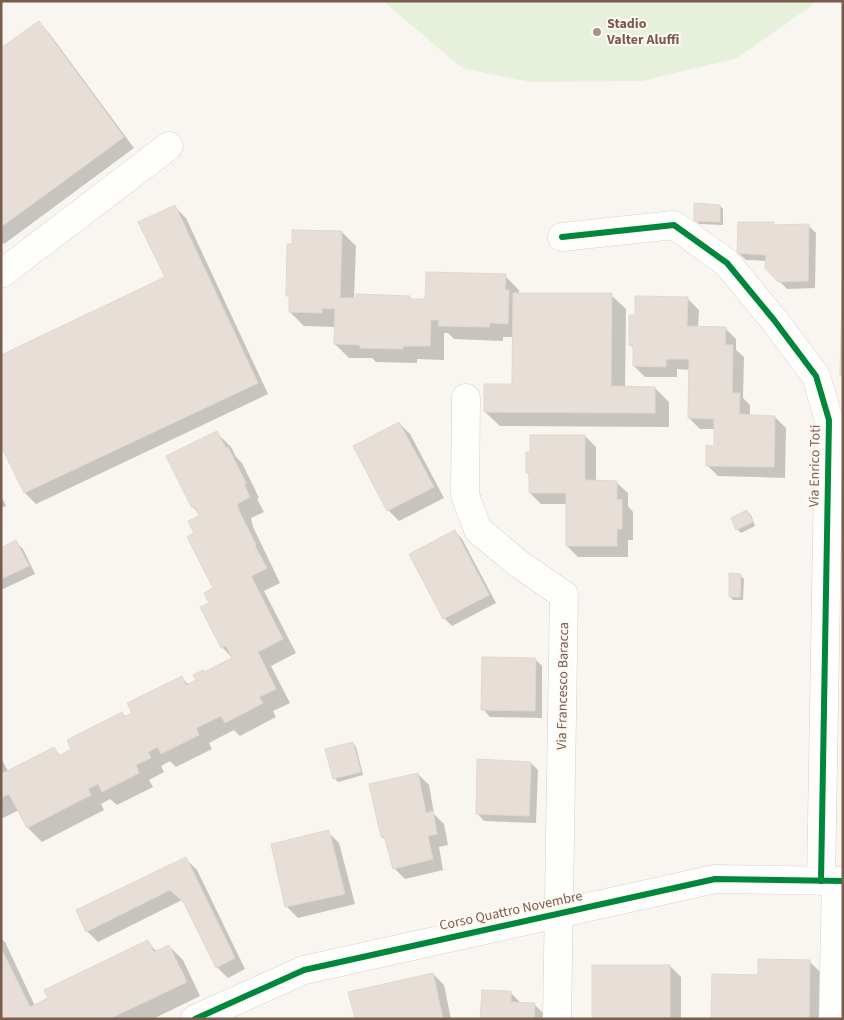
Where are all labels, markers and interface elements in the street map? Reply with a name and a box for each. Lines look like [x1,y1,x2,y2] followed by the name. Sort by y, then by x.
[606,14,680,50] place label: Stadio Valter Aluffi
[591,26,603,38] marker: Stadio Valter Aluffi
[804,425,826,507] street label: Via Enrico Toti
[552,622,574,750] street label: Via Francesco Baracca
[438,886,584,936] street label: Corso Quattro Novembre

